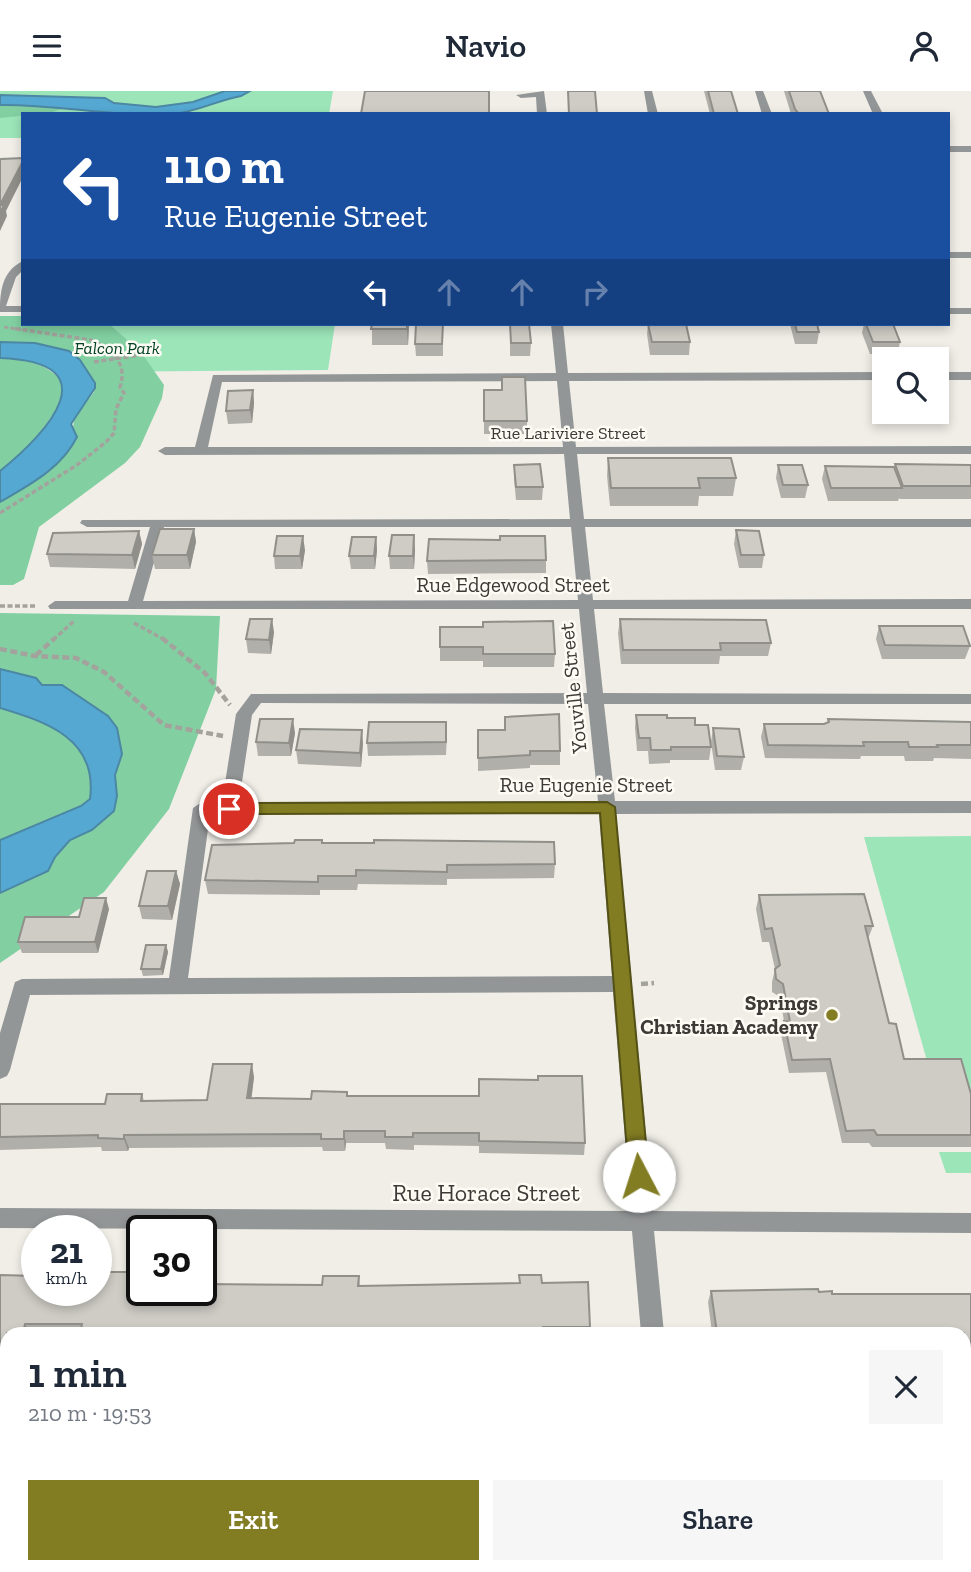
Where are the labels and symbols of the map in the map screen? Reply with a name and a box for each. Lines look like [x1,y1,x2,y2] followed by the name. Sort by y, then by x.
[74,337,160,359] park label: Falcon Park
[491,422,646,444] street label: Rue Lariviere Street
[416,572,610,597] street label: Rue Edgewood Street
[553,621,592,756] street label: Youville Street
[500,772,673,797] street label: Rue Eugenie Street
[199,779,259,839] pin
[640,990,818,1039] place label: Springs Christian Academy
[824,1007,840,1023] marker: Springs Christian Academy
[602,1139,676,1213] position arrow
[392,1178,580,1207] street label: Rue Horace Street
[126,1215,217,1306] speed limit sign: 30

